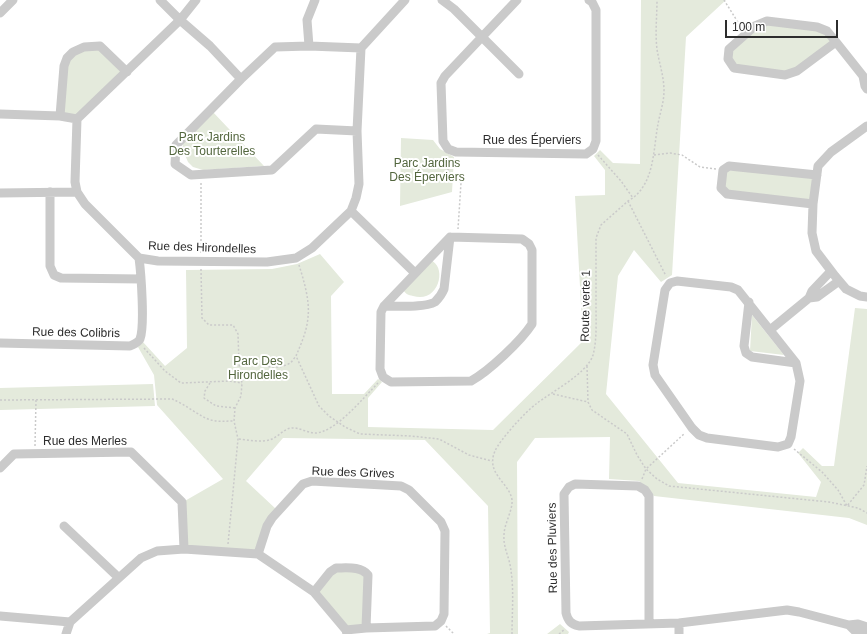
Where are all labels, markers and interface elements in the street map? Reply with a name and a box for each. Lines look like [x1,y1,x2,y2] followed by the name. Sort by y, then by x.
[727,12,840,38] scale bar
[732,20,765,34] text: 100 m
[169,131,255,159] park label: Parc Jardins Des Tourterelles
[483,134,581,148] street label: Rue des Éperviers
[389,157,465,185] park label: Parc Jardins Des Éperviers
[148,239,256,257] street label: Rue des Hirondelles
[578,270,594,342] street label: Route verte 1
[32,325,120,341] street label: Rue des Colibris
[228,355,288,383] park label: Parc Des Hirondelles
[43,435,127,449] street label: Rue des Merles
[311,464,395,482] street label: Rue des Grives
[545,503,561,593] street label: Rue des Pluviers

